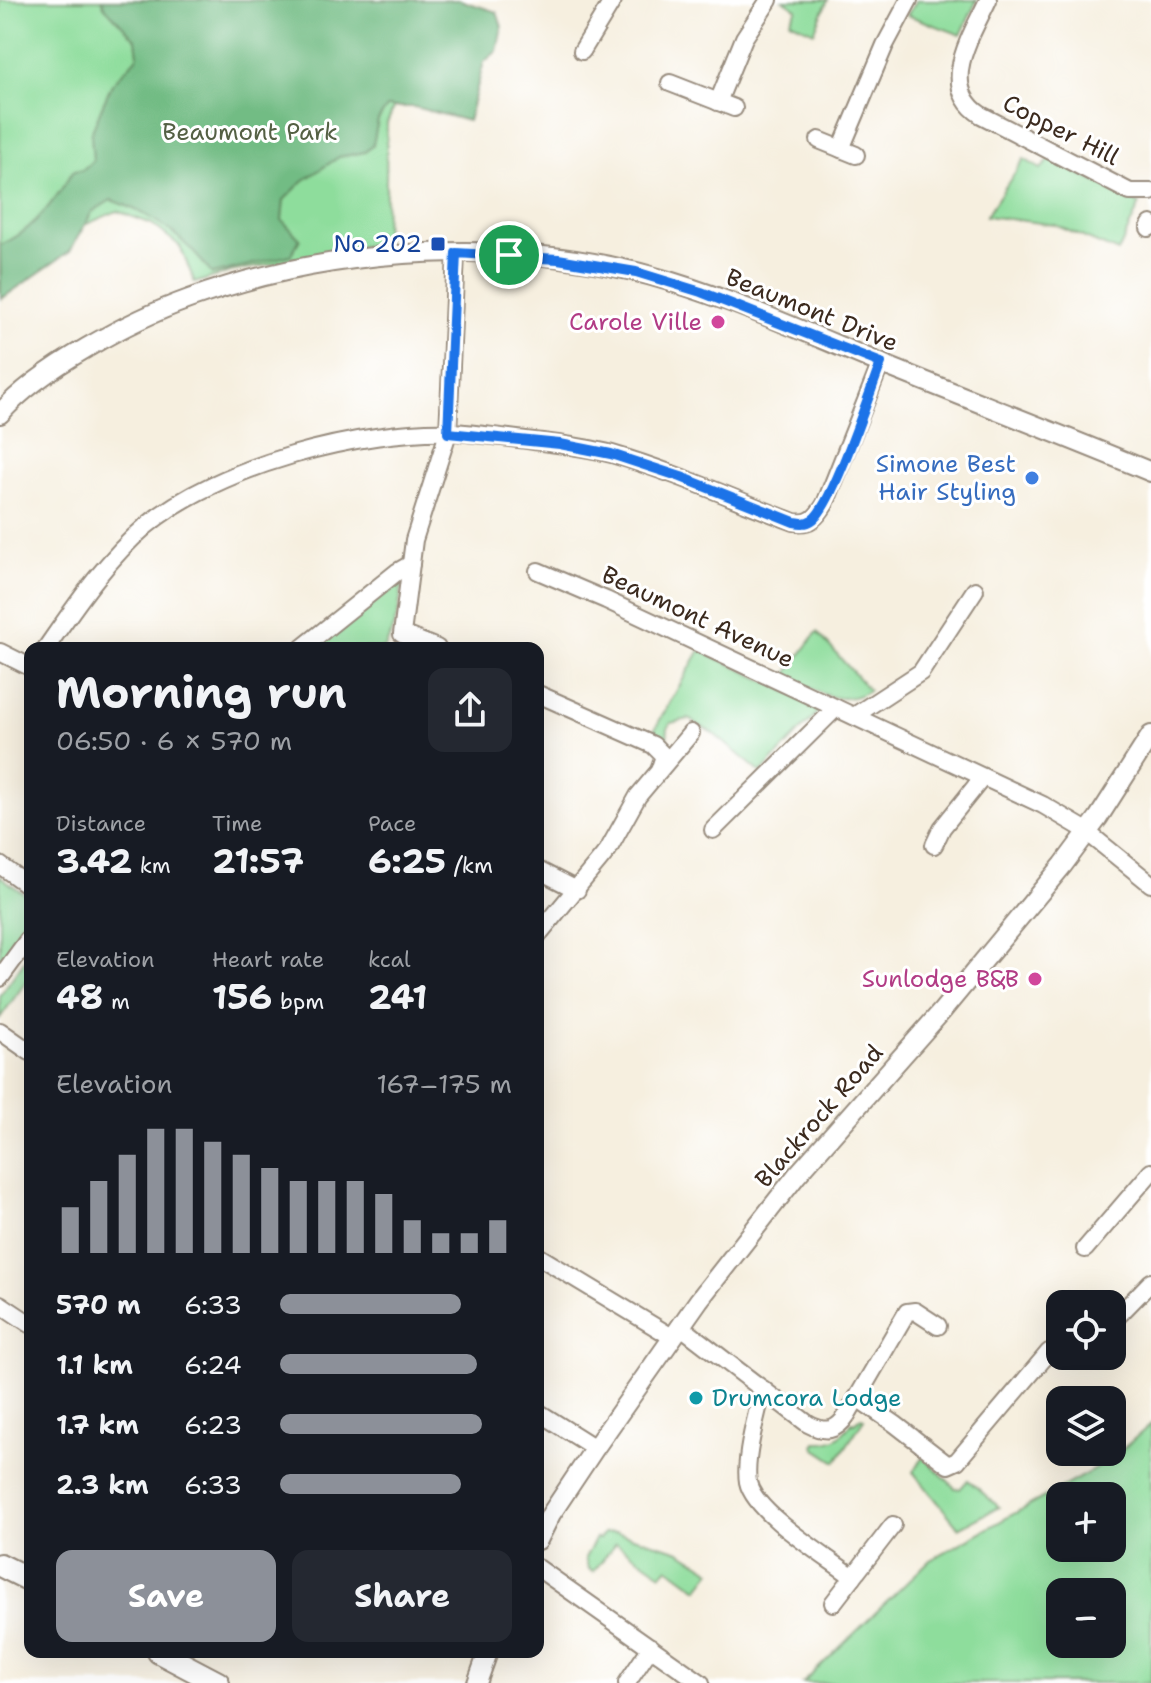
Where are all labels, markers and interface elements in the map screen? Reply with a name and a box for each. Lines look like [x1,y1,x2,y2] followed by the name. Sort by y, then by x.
[997,87,1125,173] street label: Copper Hill
[162,116,338,148] park label: Beaumont Park
[475,221,543,289] pin
[333,228,422,260] place label: No 202
[487,233,531,277] icon: arrive
[429,235,447,253] marker: No 202
[721,261,903,359] street label: Beaumont Drive
[569,306,702,338] place label: Carole Ville
[709,313,727,331] marker: Carole Ville
[876,448,1016,508] place label: Simone Best Hair Styling
[1023,469,1041,487] marker: Simone Best Hair Styling
[597,558,799,676] street label: Beaumont Avenue
[56,663,347,722] text: Morning run
[428,668,512,752] button: share
[56,723,292,758] text: 06:50 · 6 × 570 m
[56,809,146,838] text: Distance
[212,809,262,838] text: Time
[368,809,416,838] text: Pace
[56,838,132,884] text: 3.42
[212,838,304,884] text: 21:57
[368,838,446,884] text: 6:25
[132,851,171,880] text: km
[446,851,493,880] text: /km
[56,945,154,974] text: Elevation
[212,945,324,974] text: Heart rate
[368,945,411,974] text: kcal
[862,963,1019,995] place label: Sunlodge B&B
[1026,970,1044,988] marker: Sunlodge B&B
[56,974,103,1020] text: 48
[212,974,272,1020] text: 156
[368,974,428,1020] text: 241
[103,987,130,1016] text: m
[272,987,324,1016] text: bpm
[748,1038,890,1194] street label: Blackrock Road
[56,1066,172,1101] text: Elevation
[376,1066,512,1101] text: 167–175 m
[56,1287,141,1322] text: 570 m
[184,1287,242,1322] text: 6:33
[1046,1290,1126,1658] map controls
[1046,1290,1126,1370] button: locate
[56,1347,133,1382] text: 1.1 km
[184,1347,242,1382] text: 6:24
[712,1382,902,1414] place label: Drumcora Lodge
[1046,1386,1126,1466] button: layers
[687,1389,705,1407] marker: Drumcora Lodge
[56,1407,139,1442] text: 1.7 km
[184,1407,242,1442] text: 6:23
[56,1467,149,1502] text: 2.3 km
[184,1467,242,1502] text: 6:33
[1046,1482,1126,1562] button: +
[56,1550,276,1642] button: Save
[292,1550,512,1642] button: Share
[1046,1578,1126,1658] button: −

